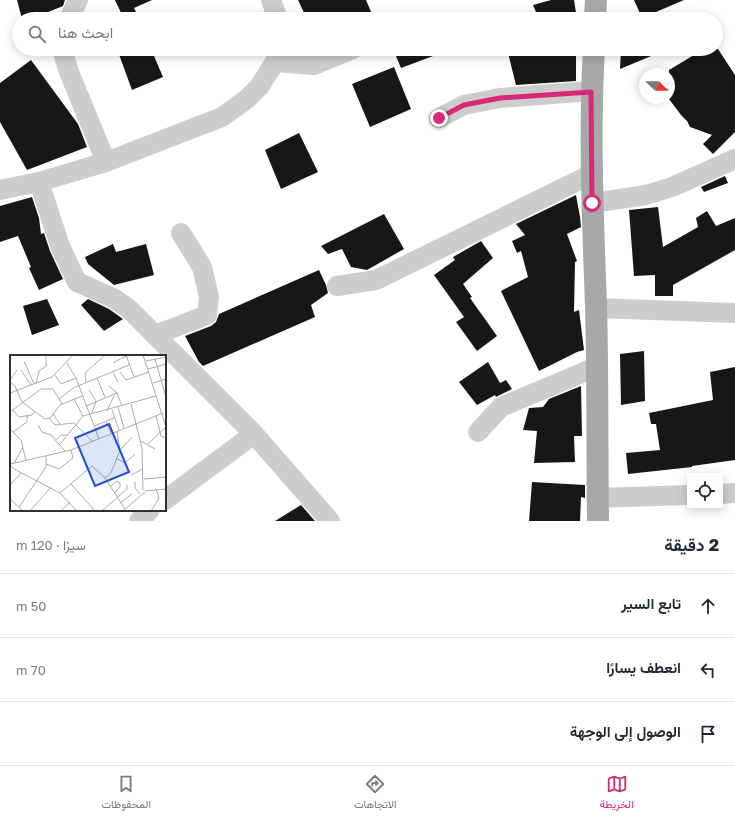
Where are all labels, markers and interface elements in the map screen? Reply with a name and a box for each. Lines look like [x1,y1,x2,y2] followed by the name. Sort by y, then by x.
[12,12,723,56] search box
[26,23,48,45] icon: search
[58,23,113,41] text: ابحث هنا
[639,68,675,104] north arrow
[430,109,448,127] route end
[583,194,601,212] route start
[10,355,166,511] inset map
[687,473,723,509] map controls
[687,473,723,509] button: locate
[664,534,719,555] text: 2 دقيقة
[16,537,86,553] text: سيرًا · 120 m
[621,594,681,612] text: تابع السير
[697,595,719,617] icon: ahead
[16,598,46,614] text: 50 m
[606,658,681,676] text: انعطف يسارًا
[697,659,719,681] icon: left
[16,662,46,678] text: 70 m
[570,722,681,740] text: الوصول إلى الوجهة
[697,723,719,745] icon: arrive
[101,773,151,814] tab: المحفوظات
[354,773,397,814] tab: الاتجاهات
[600,773,634,814] tab: الخريطة

